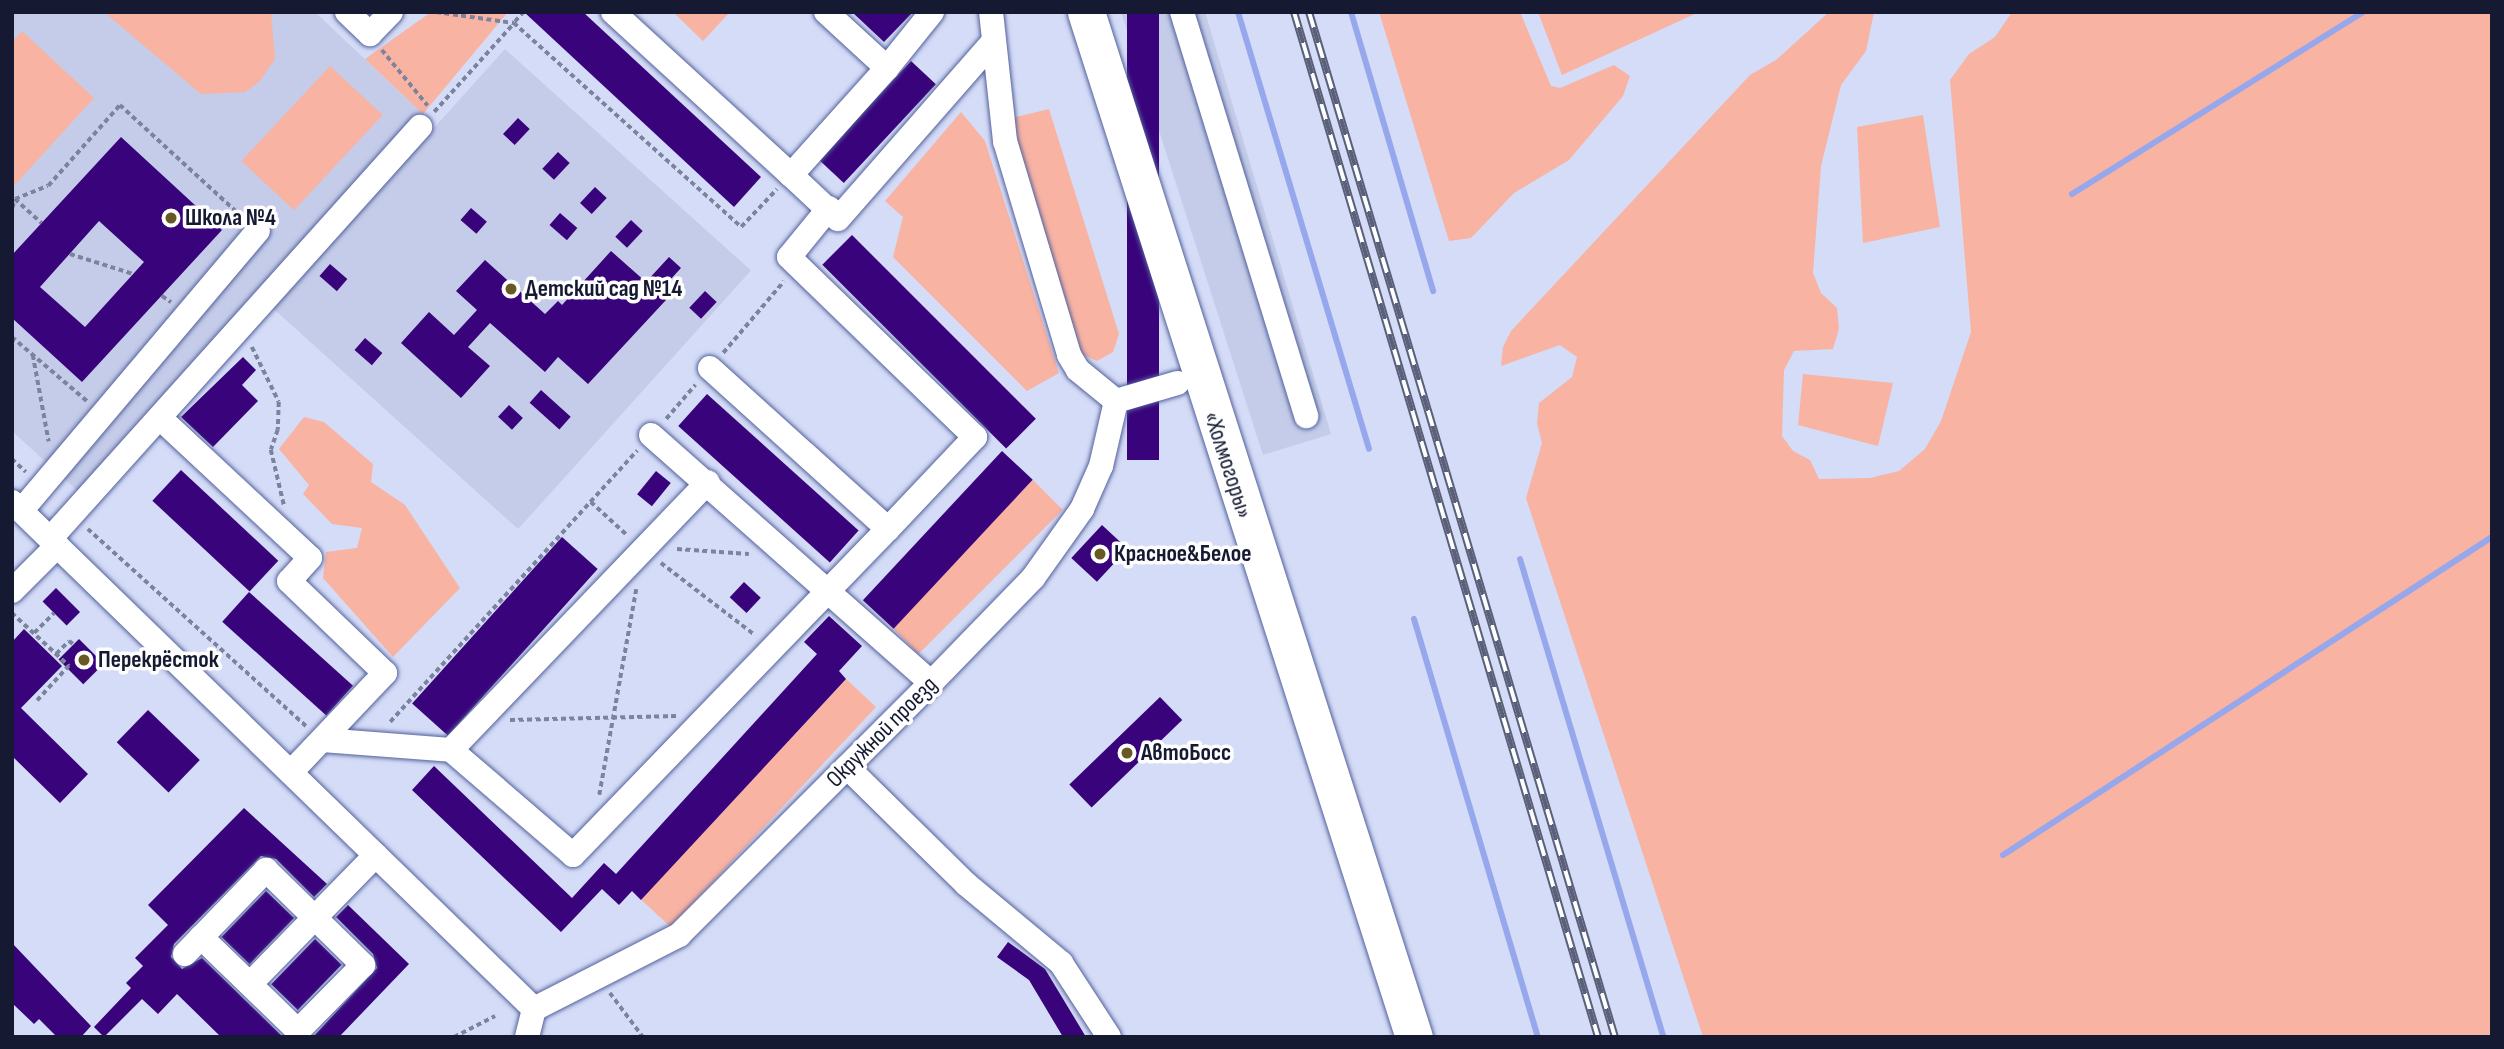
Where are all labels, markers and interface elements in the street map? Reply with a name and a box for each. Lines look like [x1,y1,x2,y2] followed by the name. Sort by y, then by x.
[185,204,276,232] place label: Школа №4
[163,210,179,226] marker: Школа №4
[525,275,682,303] place label: Детский сад №14
[503,281,519,297] marker: Детский сад №14
[1197,408,1259,522] street label: «Холмогоры»
[1114,540,1251,568] place label: Красное&Белое
[1092,546,1108,562] marker: Красное&Белое
[98,646,219,674] place label: Перекрёсток
[76,652,92,668] marker: Перекрёсток
[821,671,943,793] street label: Окружной проезд
[1141,739,1231,767] place label: АвтоБосс
[1119,745,1135,761] marker: АвтоБосс

